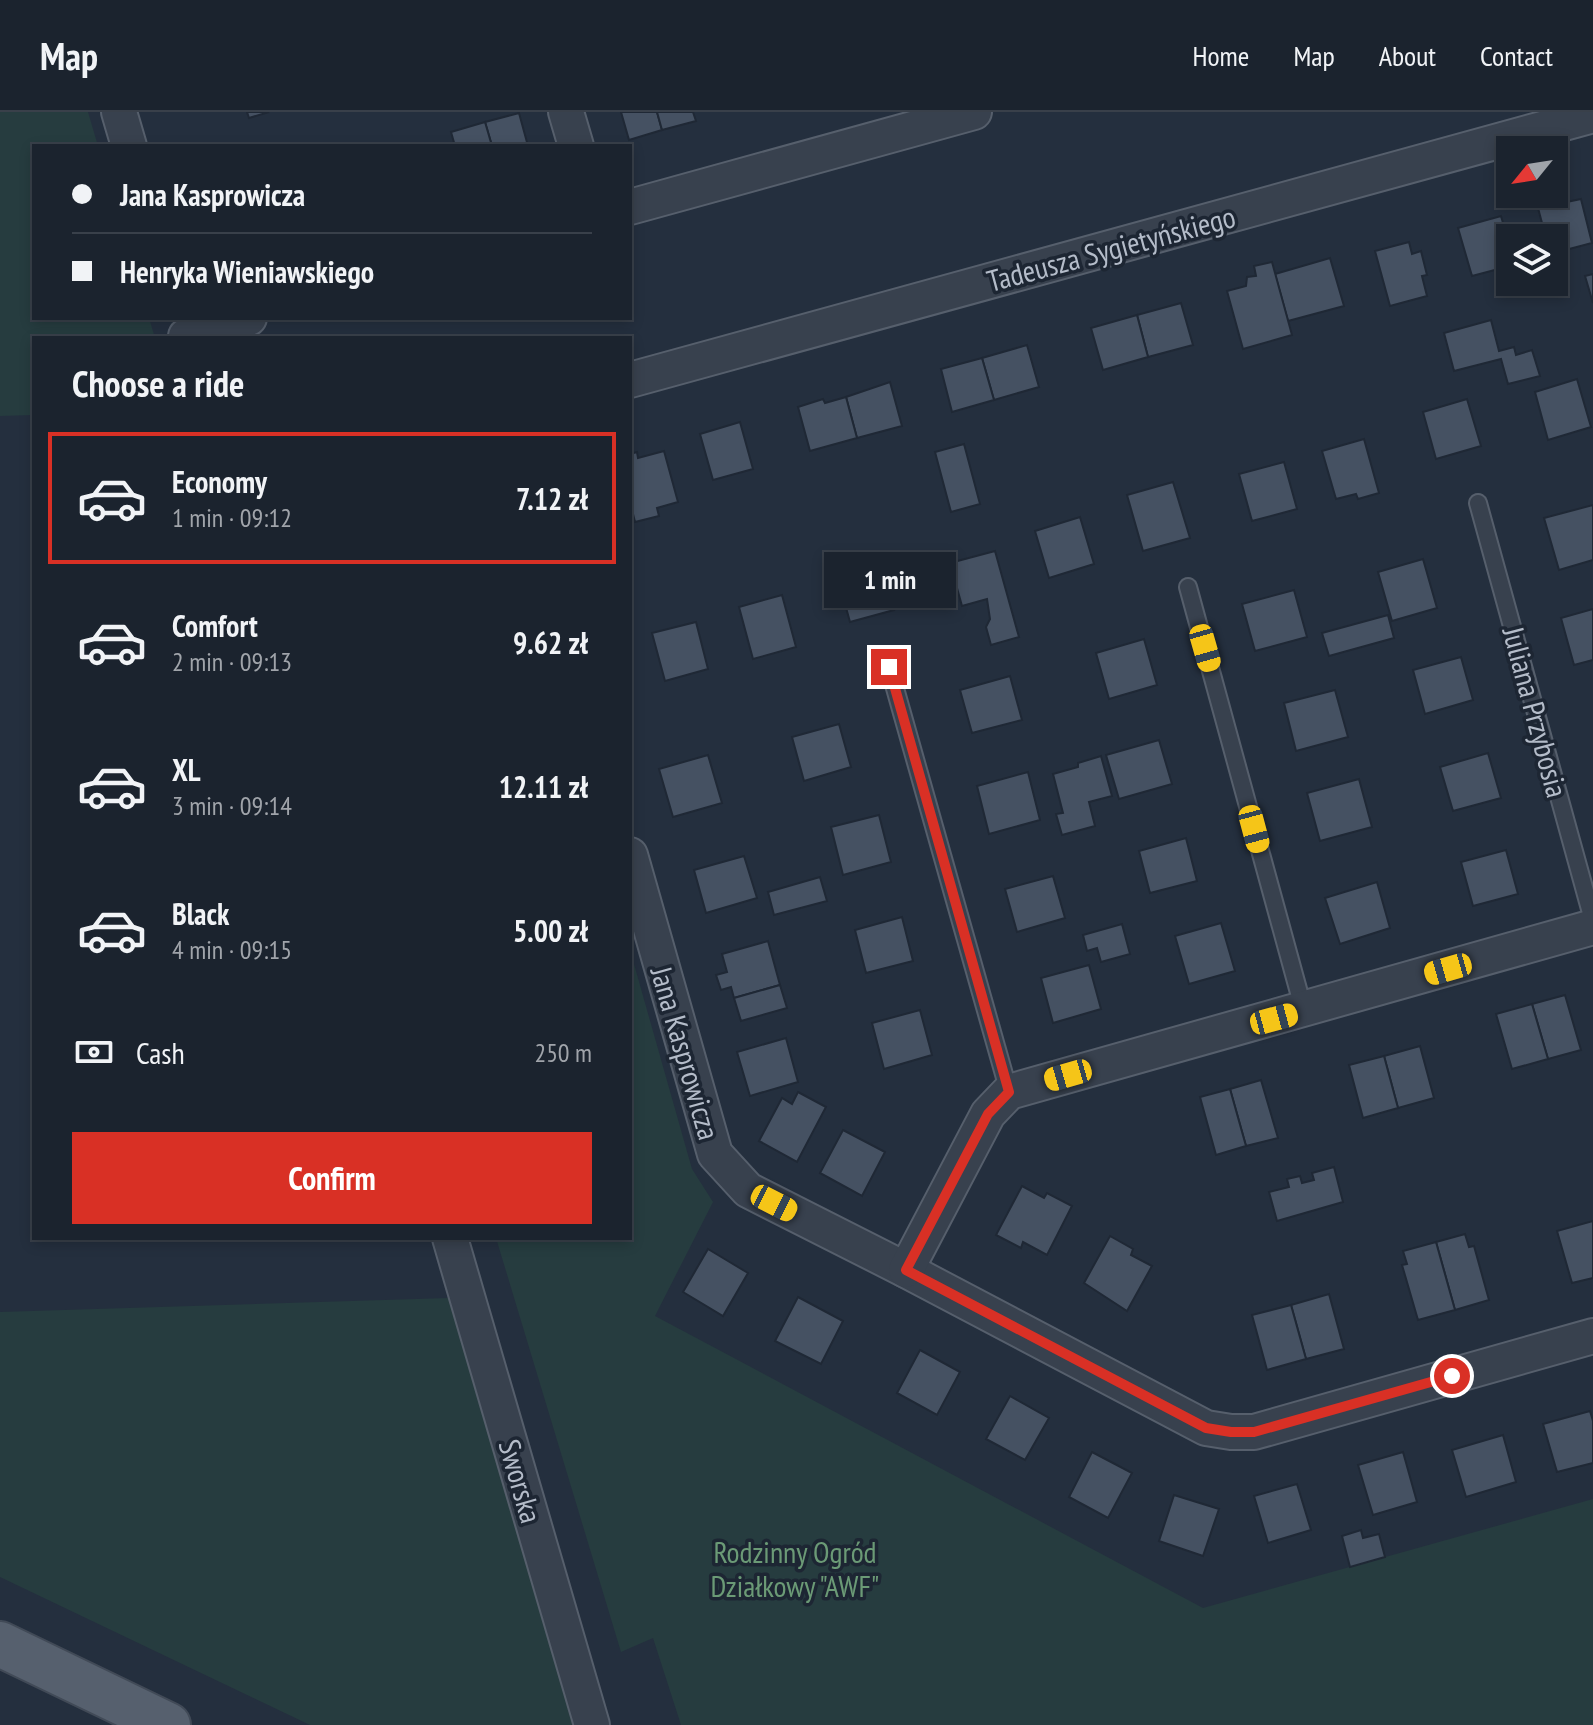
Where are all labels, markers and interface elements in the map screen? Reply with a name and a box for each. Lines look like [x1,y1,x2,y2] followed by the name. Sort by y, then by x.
[40,31,98,80] text: Map
[1193,37,1249,74] text: Home
[1293,37,1335,74] text: Map
[1379,37,1436,74] text: About
[1480,37,1553,74] text: Contact
[1496,136,1568,208] north arrow
[1496,136,1568,296] map controls
[120,175,305,214] text: Jana Kasprowicza
[983,196,1239,300] street label: Tadeusza Sygietyńskiego
[1496,224,1568,296] button: layers
[120,252,374,291] text: Henryka Wieniawskiego
[72,360,244,407] text: Choose a ride
[76,462,148,534] icon: car
[172,462,267,501] text: Economy
[516,479,588,518] text: 7.12 zł
[172,501,292,534] text: 1 min · 09:12
[823,551,955,607] callout: 1 min
[864,563,916,596] text: 1 min
[76,606,148,678] icon: car
[172,606,258,645] text: Comfort
[1187,622,1223,674] car
[1494,622,1577,801] street label: Juliana Przybosia
[513,623,588,662] text: 9.62 zł
[172,645,292,678] text: 2 min · 09:13
[871,649,907,685] route end
[76,750,148,822] icon: car
[172,750,201,789] text: XL
[499,767,588,806] text: 12.11 zł
[172,789,292,822] text: 3 min · 09:14
[1236,803,1272,855] car
[76,894,148,966] icon: car
[172,894,229,933] text: Black
[513,911,588,950] text: 5.00 zł
[172,933,292,966] text: 4 min · 09:15
[1422,951,1474,987] car
[642,961,729,1144] street label: Jana Kasprowicza
[1248,1001,1300,1037] car
[72,1030,116,1074] icon: cash
[136,1033,185,1072] text: Cash
[534,1036,592,1069] text: 250 m
[1042,1057,1094,1093] car
[72,1132,592,1224] button: Confirm
[747,1181,801,1225] car
[1434,1358,1470,1394] route start
[491,1435,551,1527] street label: Sworska
[711,1532,879,1605] park label: Rodzinny Ogród Działkowy "AWF"

